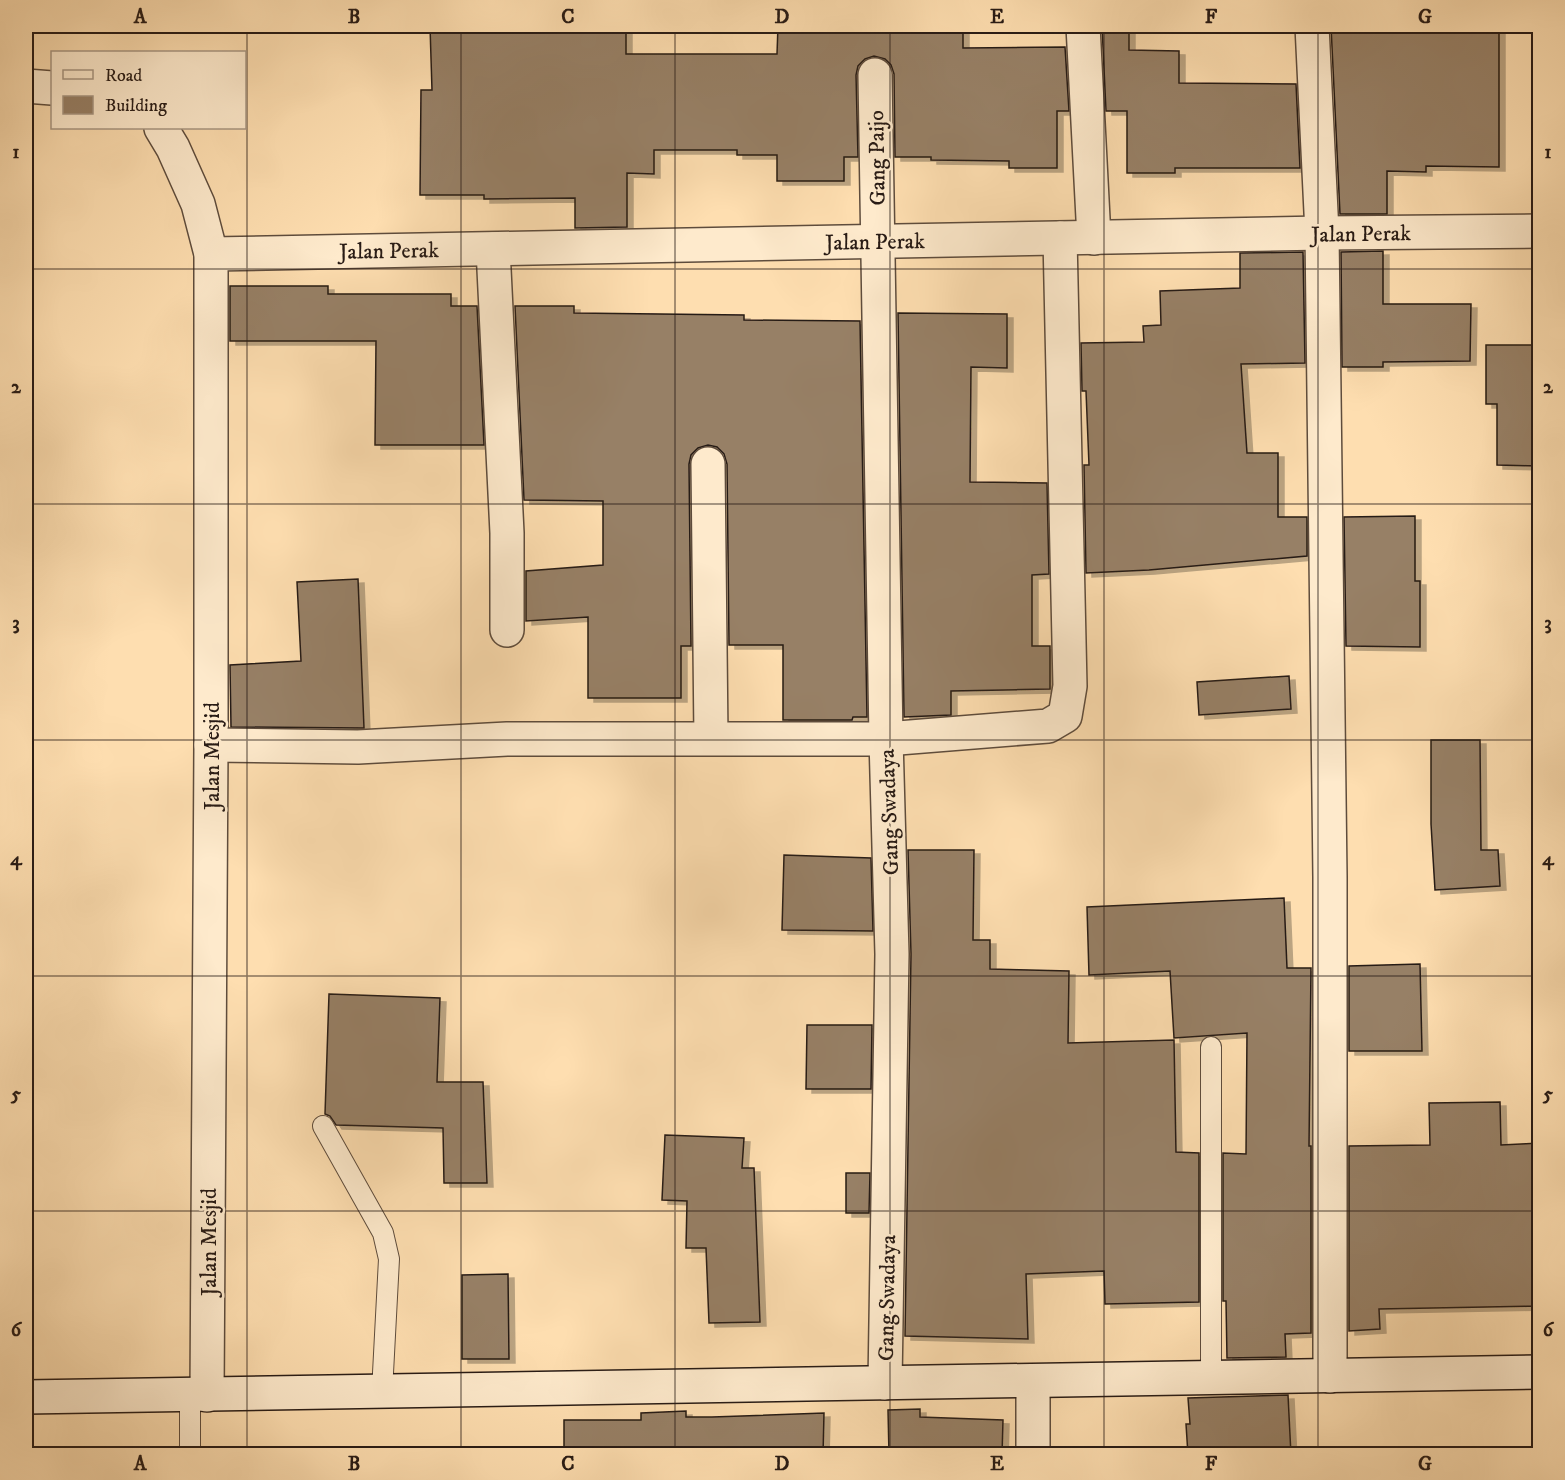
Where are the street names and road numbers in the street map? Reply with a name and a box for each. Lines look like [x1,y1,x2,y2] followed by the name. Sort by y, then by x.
[863,110,892,206] street label: Gang Paijo
[1309,220,1411,249] street label: Jalan Perak
[823,228,925,257] street label: Jalan Perak
[337,237,439,266] street label: Jalan Perak
[199,702,226,812] street label: Jalan Mesjid
[874,748,905,876] street label: Gang Swadaya
[196,1188,223,1298] street label: Jalan Mesjid
[873,1234,902,1361] street label: Gang Swadaya

